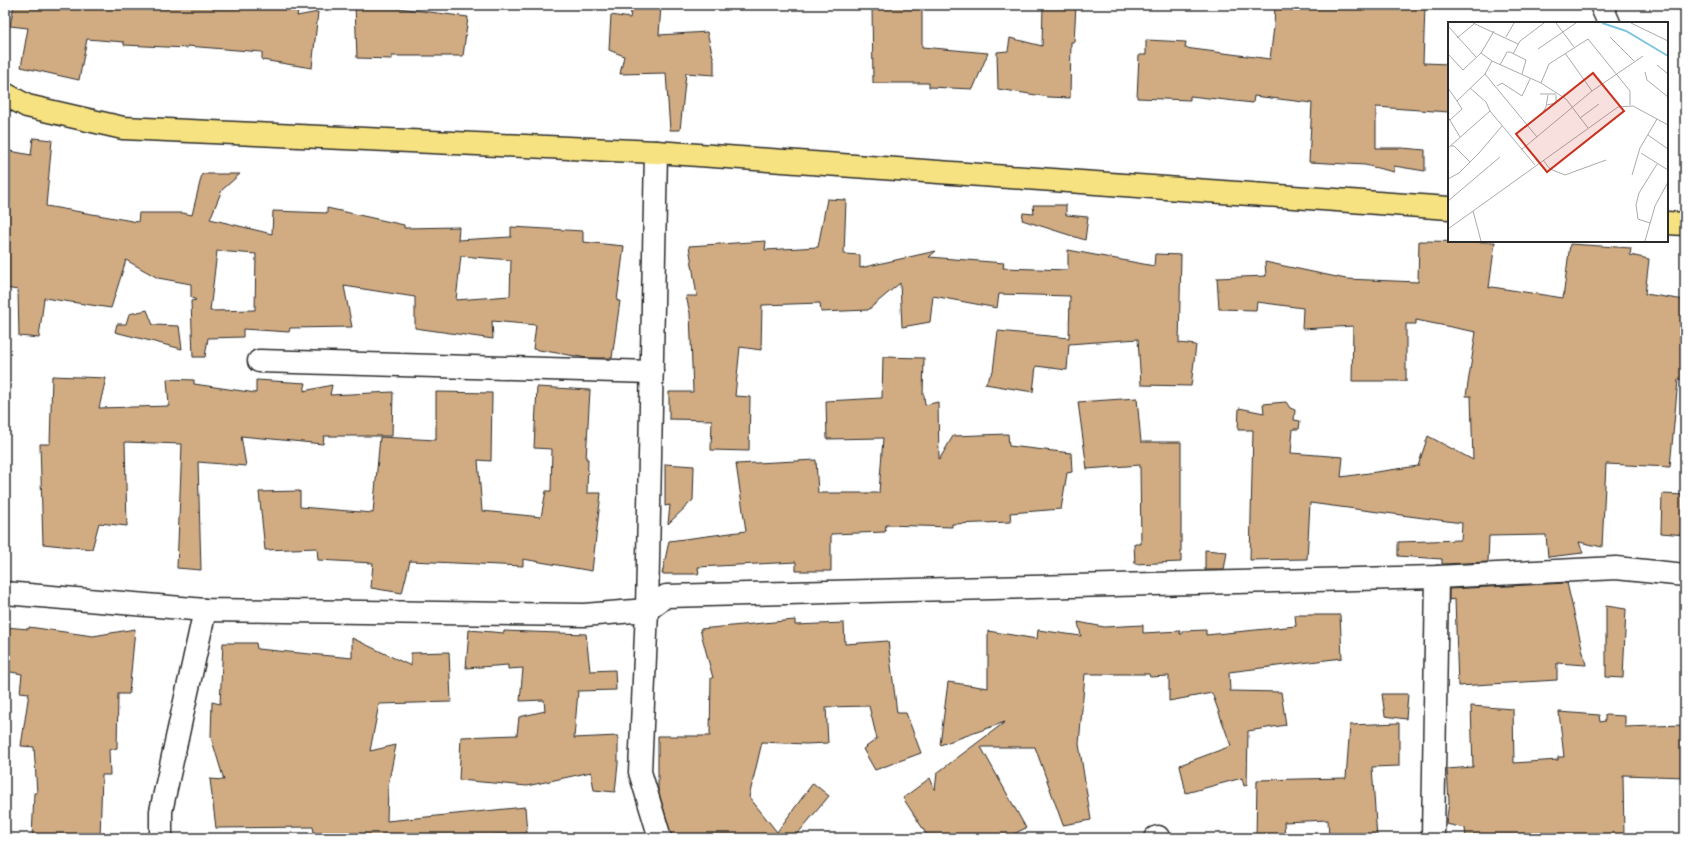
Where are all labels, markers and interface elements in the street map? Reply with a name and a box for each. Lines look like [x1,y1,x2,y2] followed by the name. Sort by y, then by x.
[1448,22,1668,242] inset map

